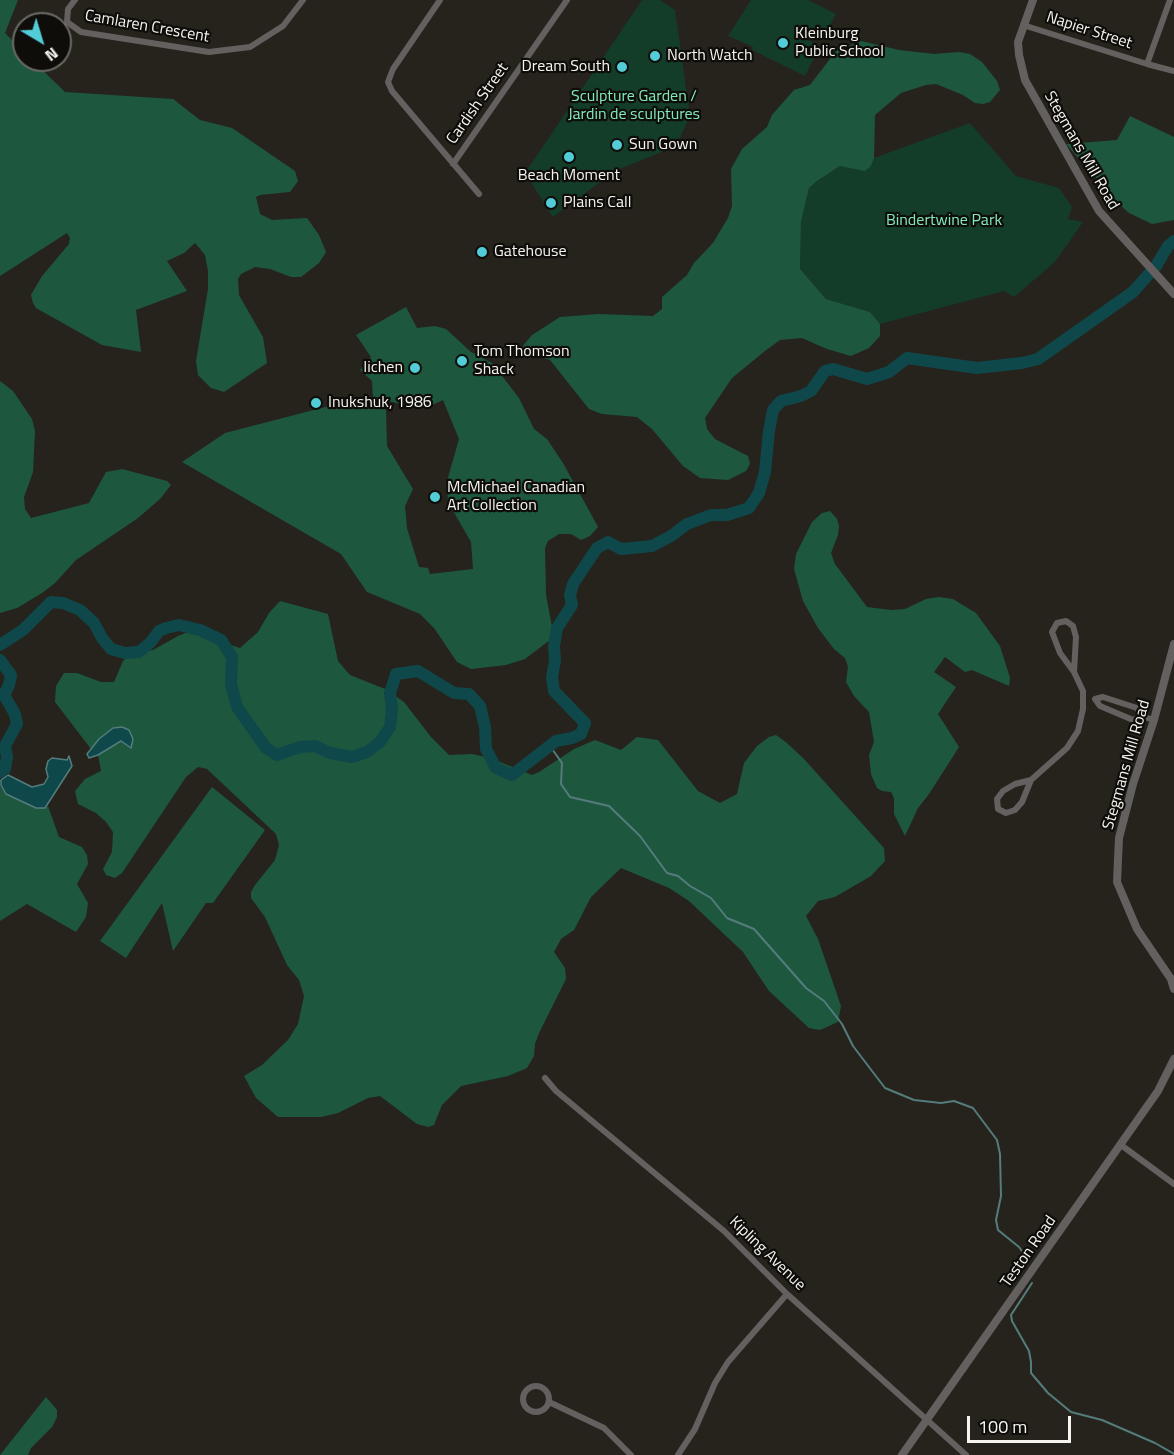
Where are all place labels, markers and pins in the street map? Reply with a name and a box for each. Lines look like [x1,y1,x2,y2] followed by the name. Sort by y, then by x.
[795,24,884,62] place label: Kleinburg Public School
[776,36,790,50] marker: Kleinburg Public School
[667,46,753,66] place label: North Watch
[648,49,662,63] marker: North Watch
[521,57,610,77] place label: Dream South
[615,60,629,74] marker: Dream South
[629,135,697,155] place label: Sun Gown
[610,138,624,152] marker: Sun Gown
[562,150,576,164] marker: Beach Moment
[518,166,620,186] place label: Beach Moment
[563,193,631,213] place label: Plains Call
[544,196,558,210] marker: Plains Call
[494,242,567,262] place label: Gatehouse
[475,245,489,259] marker: Gatehouse
[474,342,570,380] place label: Tom Thomson Shack
[455,354,469,368] marker: Tom Thomson Shack
[363,358,403,378] place label: Iichen
[408,361,422,375] marker: Iichen
[328,393,432,413] place label: Inukshuk, 1986
[309,396,323,410] marker: Inukshuk, 1986
[447,478,585,516] place label: McMichael Canadian Art Collection
[428,490,442,504] marker: McMichael Canadian Art Collection

